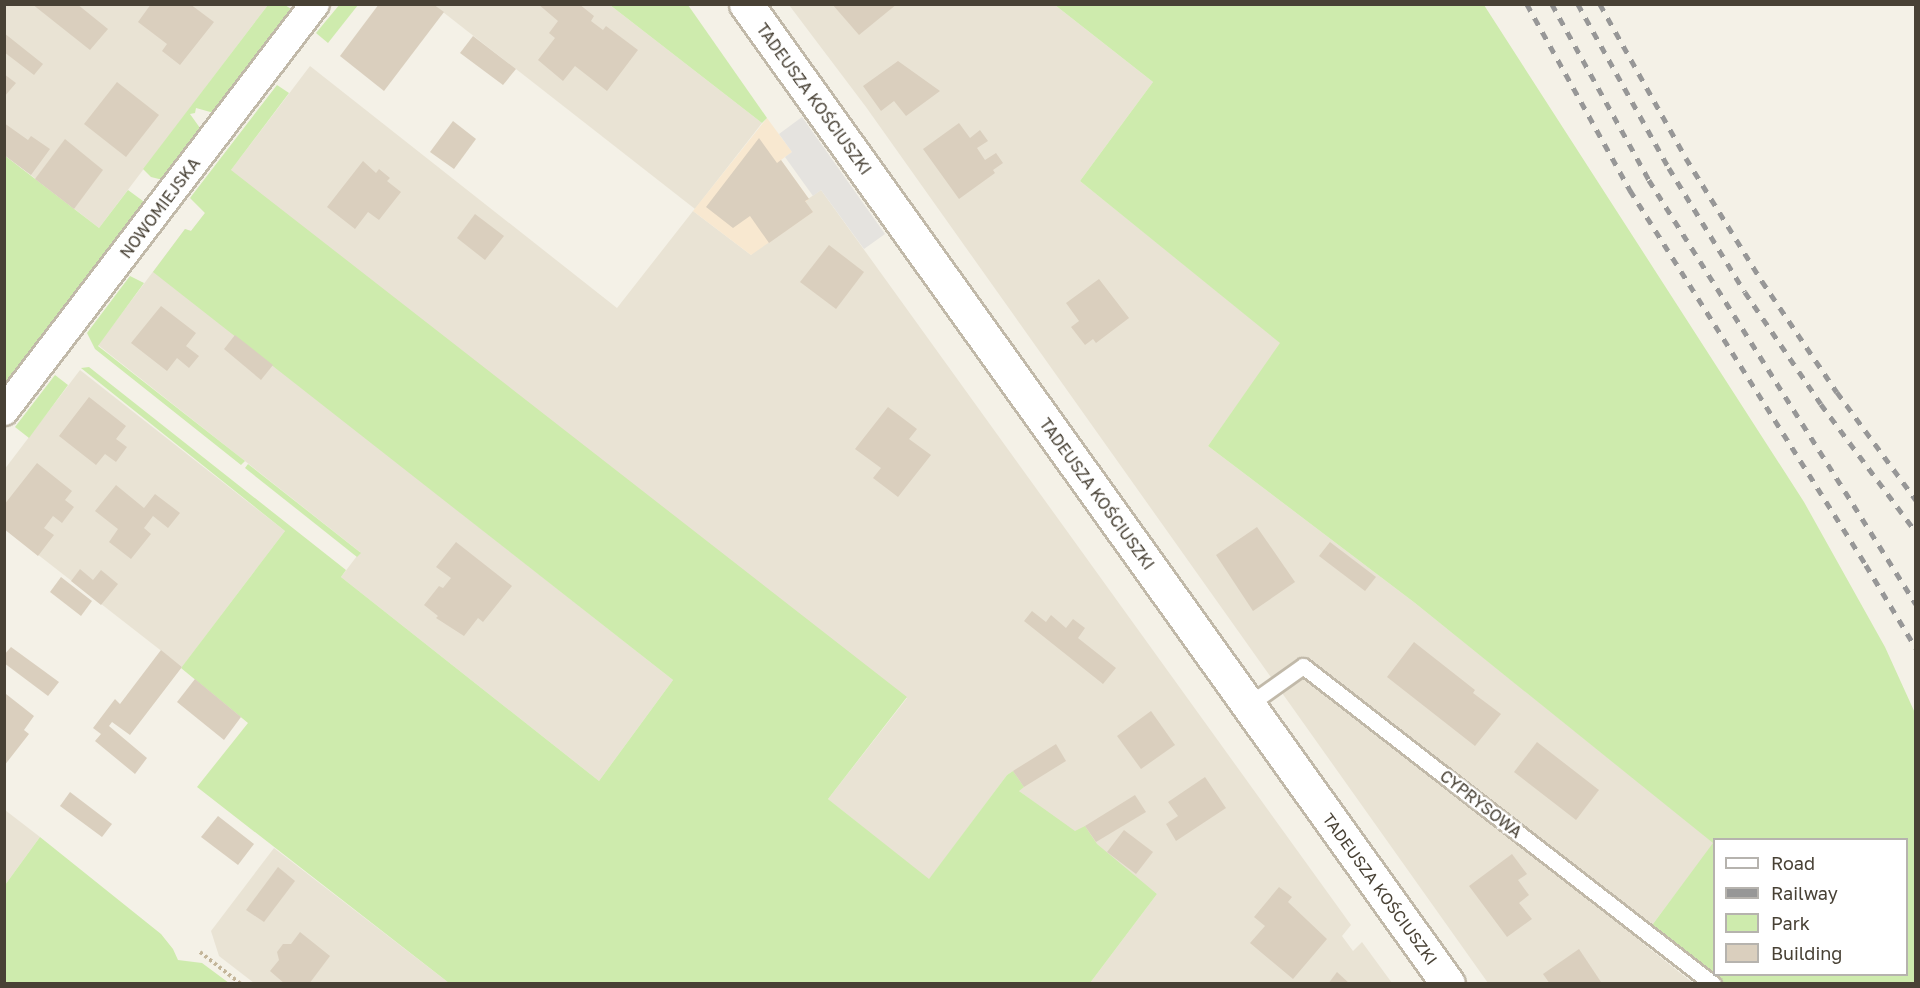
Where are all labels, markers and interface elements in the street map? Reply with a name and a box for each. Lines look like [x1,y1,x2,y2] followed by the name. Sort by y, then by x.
[753,20,875,178] street label: TADEUSZA KOŚCIUSZKI
[116,154,204,262] street label: NOWOMIEJSKA
[1036,415,1158,573] street label: TADEUSZA KOŚCIUSZKI
[1436,766,1526,842] street label: CYPRYSOWA
[1319,810,1441,968] street label: TADEUSZA KOŚCIUSZKI
[1713,838,1908,976] legend
[1771,852,1815,874] text: Road
[1771,882,1838,904] text: Railway
[1771,912,1810,934] text: Park
[1771,942,1842,964] text: Building

